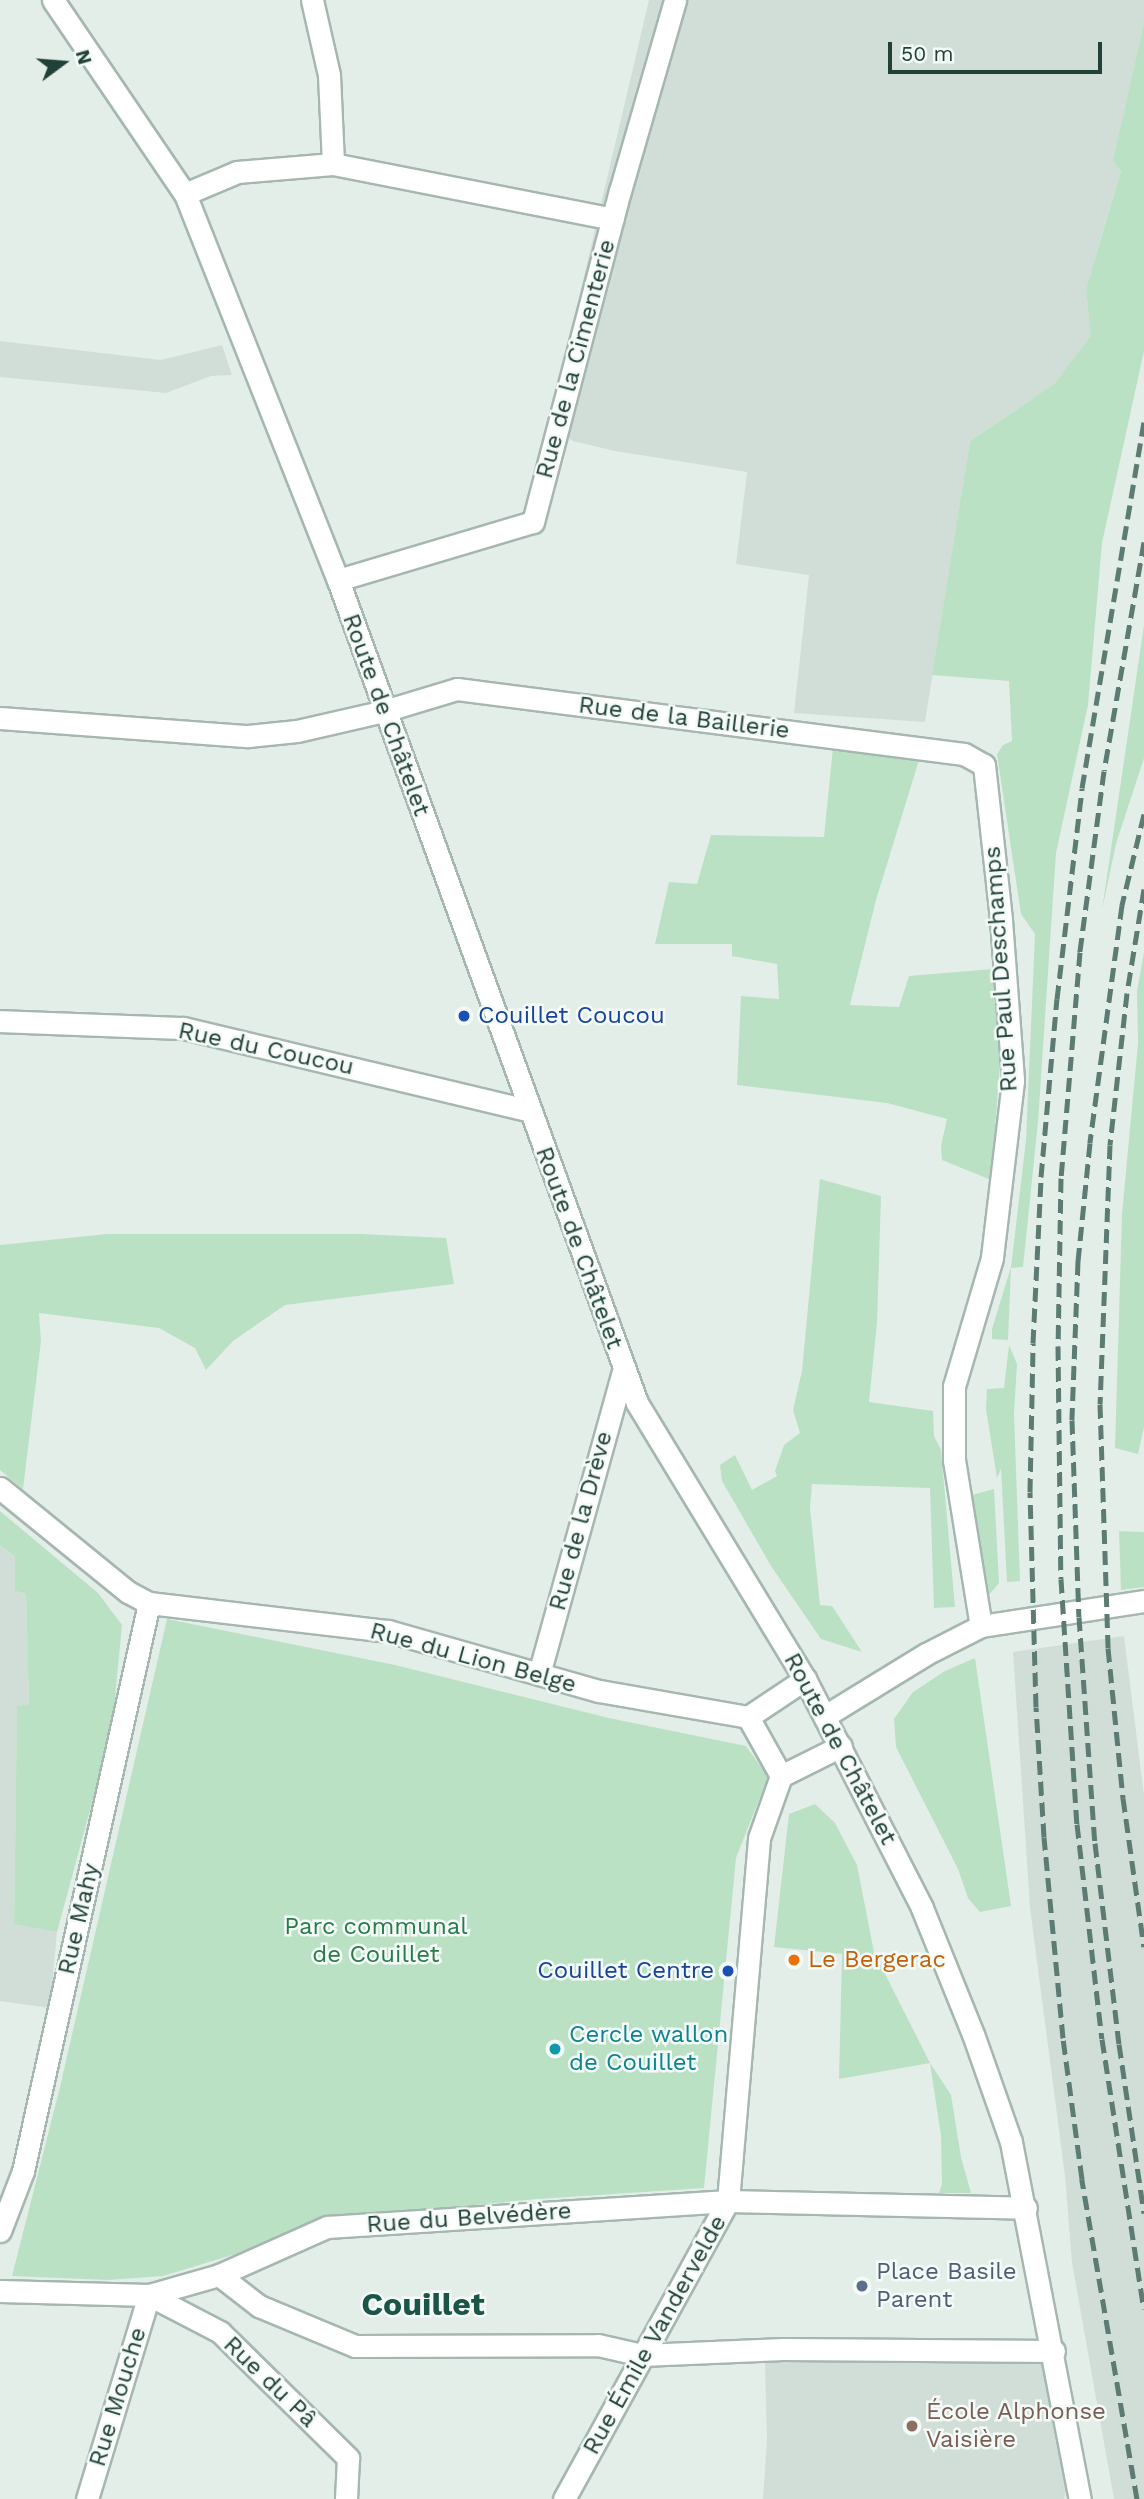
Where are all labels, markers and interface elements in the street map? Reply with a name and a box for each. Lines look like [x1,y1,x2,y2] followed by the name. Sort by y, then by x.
[28,28,98,98] north arrow
[892,28,1106,72] scale bar
[901,41,953,66] text: 50 m
[71,47,97,67] text: N
[530,236,622,482] street label: Rue de la Cimenterie
[336,610,436,820] street label: Route de Châtelet
[577,691,791,745] street label: Rue de la Baillerie
[978,845,1024,1093] street label: Rue Paul Deschamps
[478,1002,665,1030] place label: Couillet Coucou
[456,1008,472,1024] marker: Couillet Coucou
[176,1016,356,1082] street label: Rue du Coucou
[529,1143,629,1353] street label: Route de Châtelet
[543,1428,619,1614] street label: Rue de la Drève
[367,1617,579,1699] street label: Rue du Lion Belge
[777,1648,903,1850] street label: Route de Châtelet
[52,1861,106,1977] street label: Rue Mahy
[284,1913,468,1969] park label: Parc communal de Couillet
[808,1946,946,1974] place label: Le Bergerac
[786,1952,802,1968] marker: Le Bergerac
[537,1957,714,1985] place label: Couillet Centre
[720,1963,736,1979] marker: Couillet Centre
[569,2021,729,2077] place label: Cercle wallon de Couillet
[547,2041,563,2057] marker: Cercle wallon de Couillet
[366,2196,572,2240] street label: Rue du Belvédère
[577,2210,733,2460] street label: Rue Émile Vandervelde
[876,2258,1017,2314] place label: Place Basile Parent
[854,2278,870,2294] marker: Place Basile Parent
[361,2285,485,2323] district label: Couillet
[83,2324,153,2470] street label: Rue Mouche
[217,2330,323,2434] street label: Rue du Pâ
[926,2398,1107,2454] place label: École Alphonse Vaisière
[904,2418,920,2434] marker: École Alphonse Vaisière

